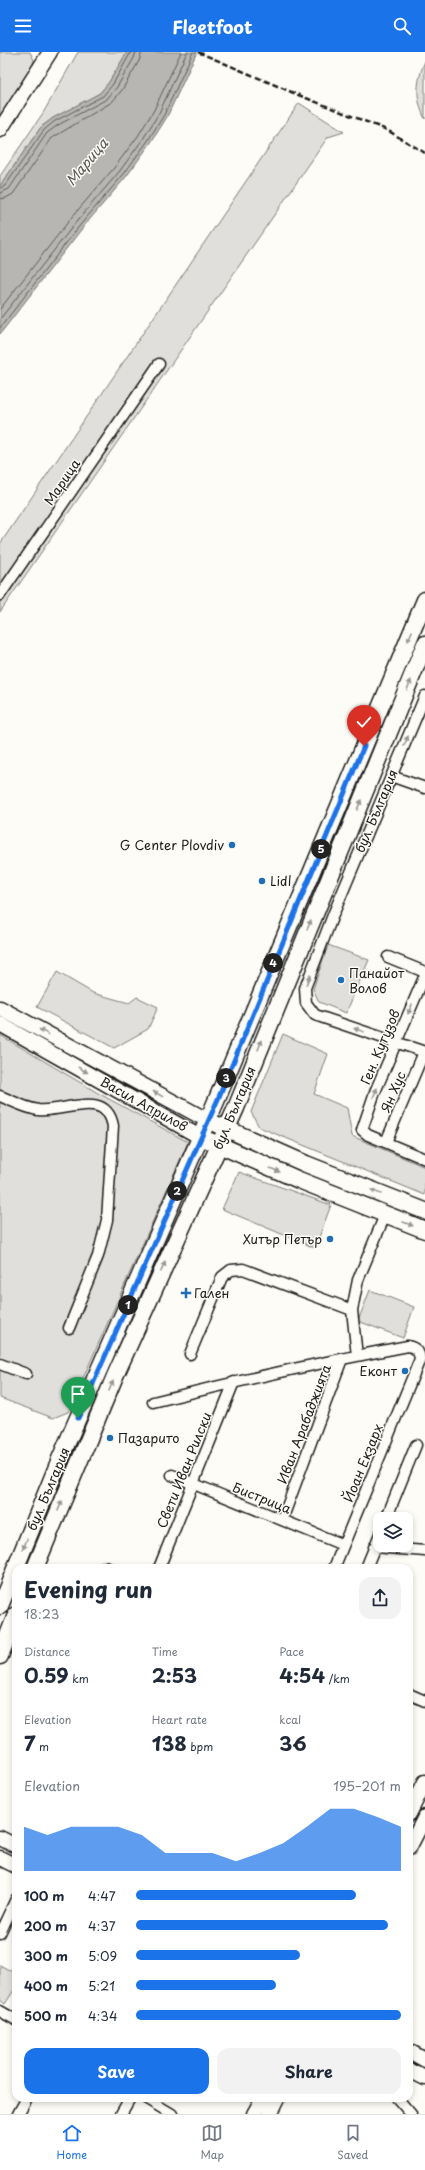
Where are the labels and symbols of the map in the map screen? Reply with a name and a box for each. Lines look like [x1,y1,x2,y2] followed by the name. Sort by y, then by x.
[60,132,114,190] water label: Марица
[39,454,85,509] street label: Марица
[407,631,413,642] one-way arrow
[406,678,412,690] one-way arrow
[347,705,381,746] pin
[403,735,409,746] one-way arrow
[349,766,402,855] street label: бул. България
[356,799,362,810] one-way arrow
[120,835,224,854] place label: G Center Plovdiv
[311,839,331,859] pin: 5
[227,840,237,850] marker: G Center Plovdiv
[270,871,291,890] place label: Lidl
[257,876,267,886] marker: Lidl
[306,919,312,930] one-way arrow
[263,953,283,973] pin: 4
[349,963,405,997] place label: Панайот Волов
[305,974,311,986] one-way arrow
[336,975,346,985] marker: Панайот Волов
[407,1004,413,1016] one-way arrow
[355,1006,404,1087] street label: Ген. Кутузов
[352,1027,364,1033] one-way arrow
[38,1029,50,1035] one-way arrow
[258,1039,264,1051] one-way arrow
[207,1063,260,1152] street label: бул. България
[77,1067,89,1074] one-way arrow
[216,1068,236,1088] pin: 3
[375,1068,410,1115] street label: Ян Хус
[97,1072,191,1135] street label: Васил Априлов
[372,1087,378,1099] one-way arrow
[152,1091,164,1098] one-way arrow
[269,1167,281,1173] one-way arrow
[167,1181,187,1201] pin: 2
[369,1188,381,1194] one-way arrow
[403,1221,415,1227] one-way arrow
[243,1229,322,1248] place label: Хитър Петър
[325,1234,335,1244] marker: Хитър Петър
[161,1261,167,1273] one-way arrow
[194,1283,229,1302] place label: Гален
[181,1288,191,1298] marker: Гален
[118,1295,138,1315] pin: 1
[272,1361,335,1486] street label: Иван Арабаджията
[359,1361,398,1380] place label: Еконт
[400,1366,410,1376] marker: Еконт
[61,1377,95,1418] pin
[108,1381,114,1392] one-way arrow
[152,1409,215,1531] street label: Свети Иван Рилски
[338,1421,387,1505] street label: Йоан Екзарх
[118,1428,179,1447] place label: Пазарито
[105,1433,115,1443] marker: Пазарито
[21,1444,74,1533] street label: бул. България
[230,1477,295,1518] street label: Бистрица
[57,1499,63,1511] one-way arrow
[22,1539,28,1550] one-way arrow

